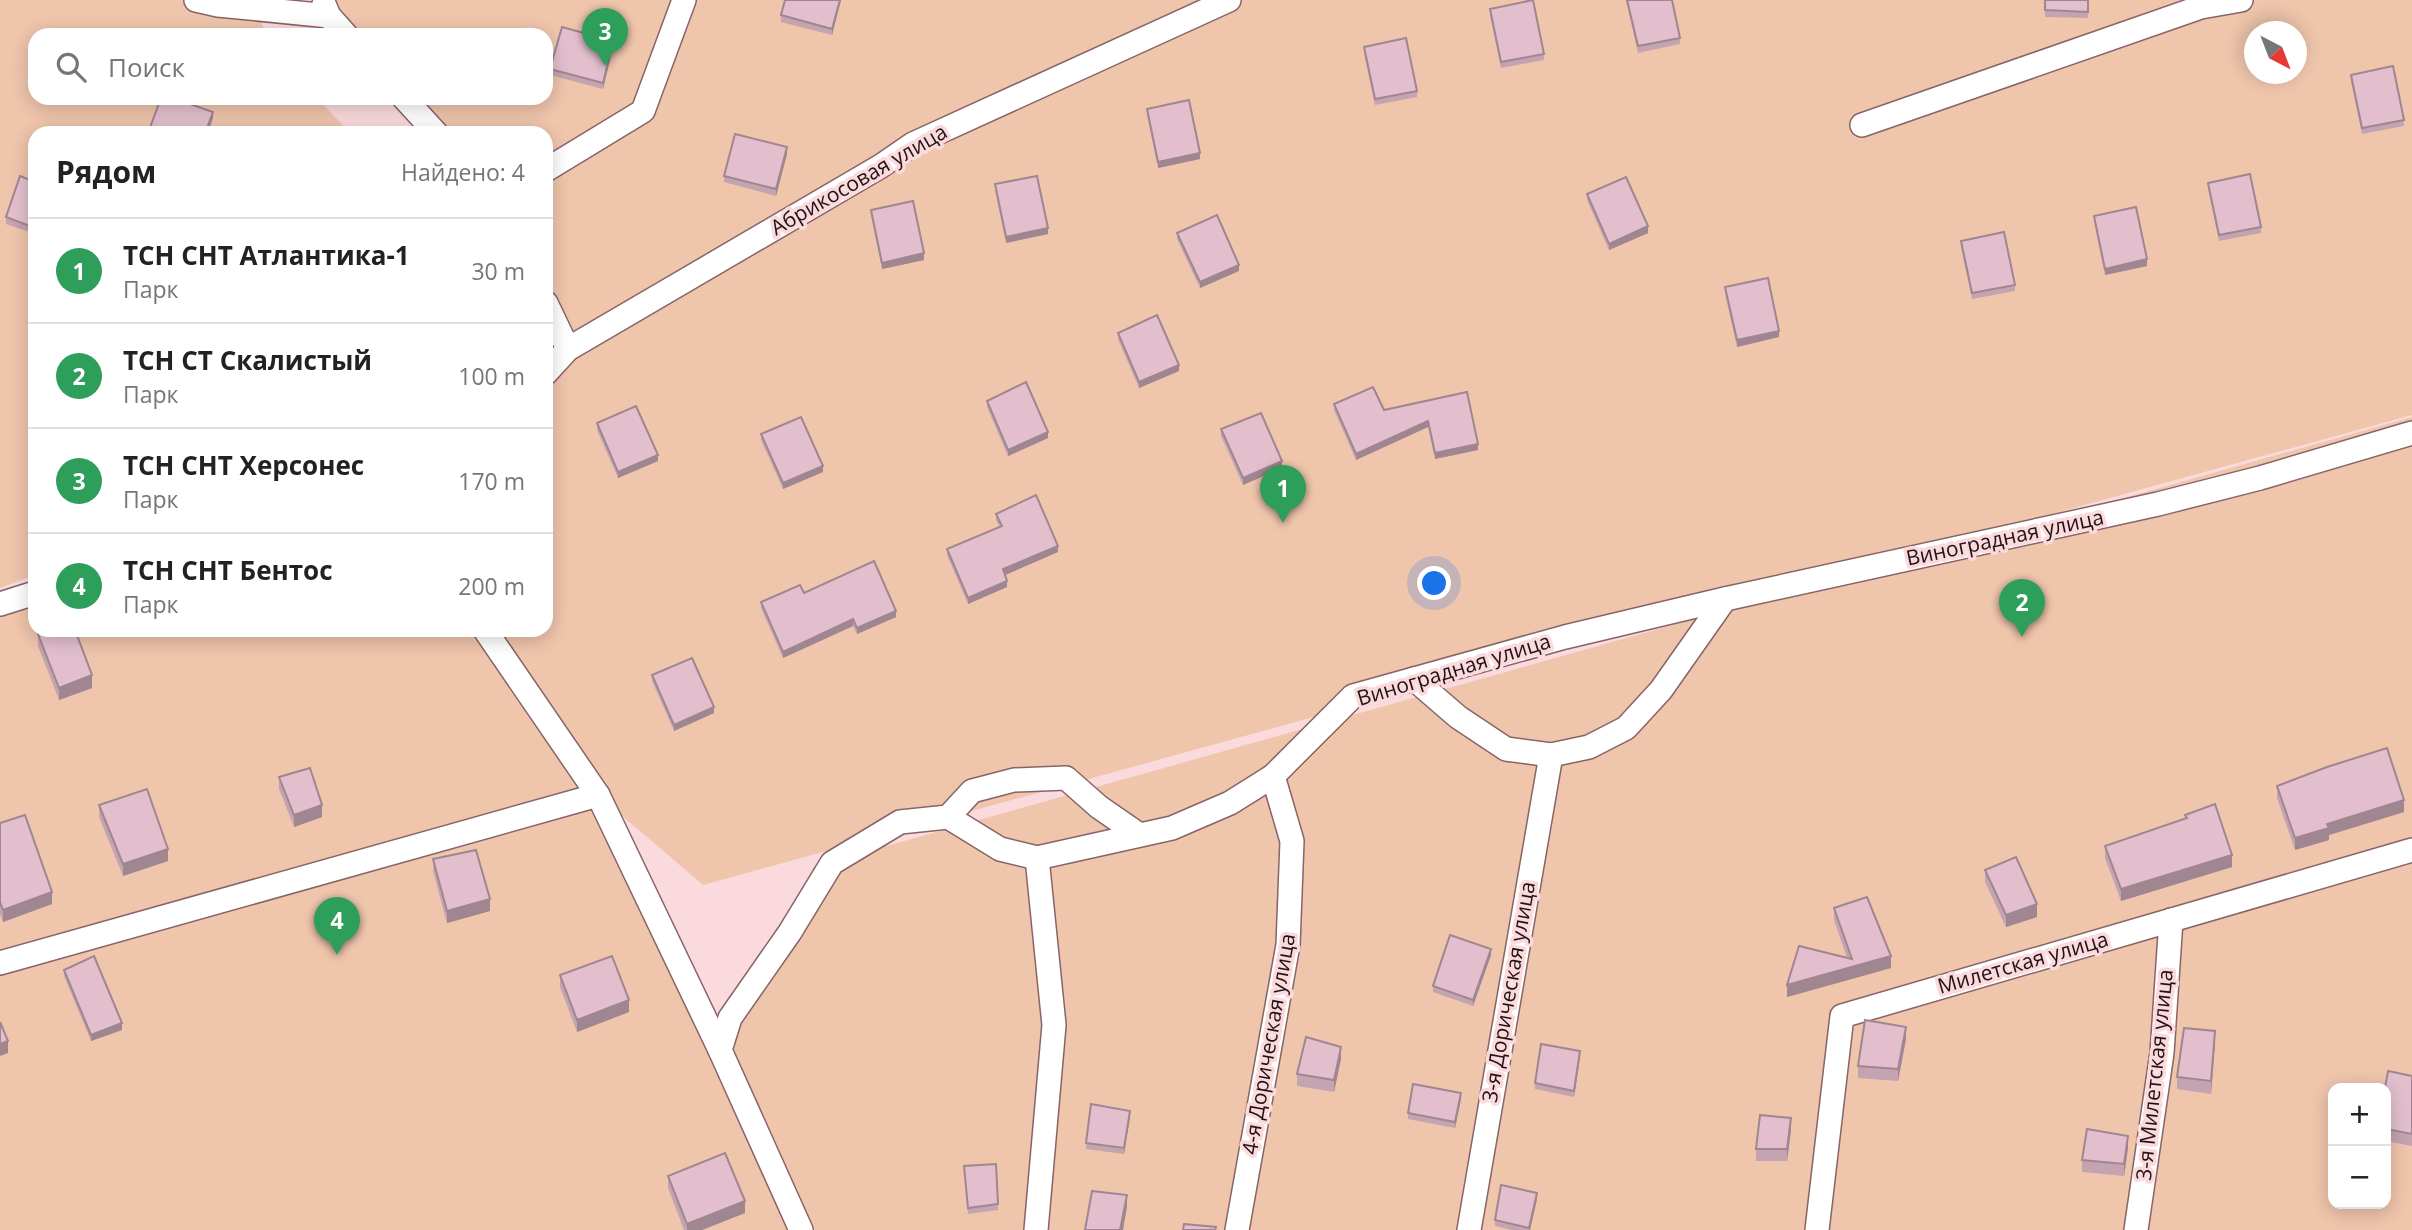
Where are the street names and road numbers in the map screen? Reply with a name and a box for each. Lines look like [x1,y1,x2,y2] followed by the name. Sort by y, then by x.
[765,117,952,241] street label: Абрикосовая улица
[1903,502,2106,572] street label: Виноградная улица
[1353,626,1554,712] street label: Виноградная улица
[1475,879,1541,1105] street label: 3-я Дорическая улица
[1934,924,2111,1000] street label: Милетская улица
[1235,931,1301,1157] street label: 4-я Дорическая улица
[2129,968,2179,1182] street label: 3-я Милетская улица

